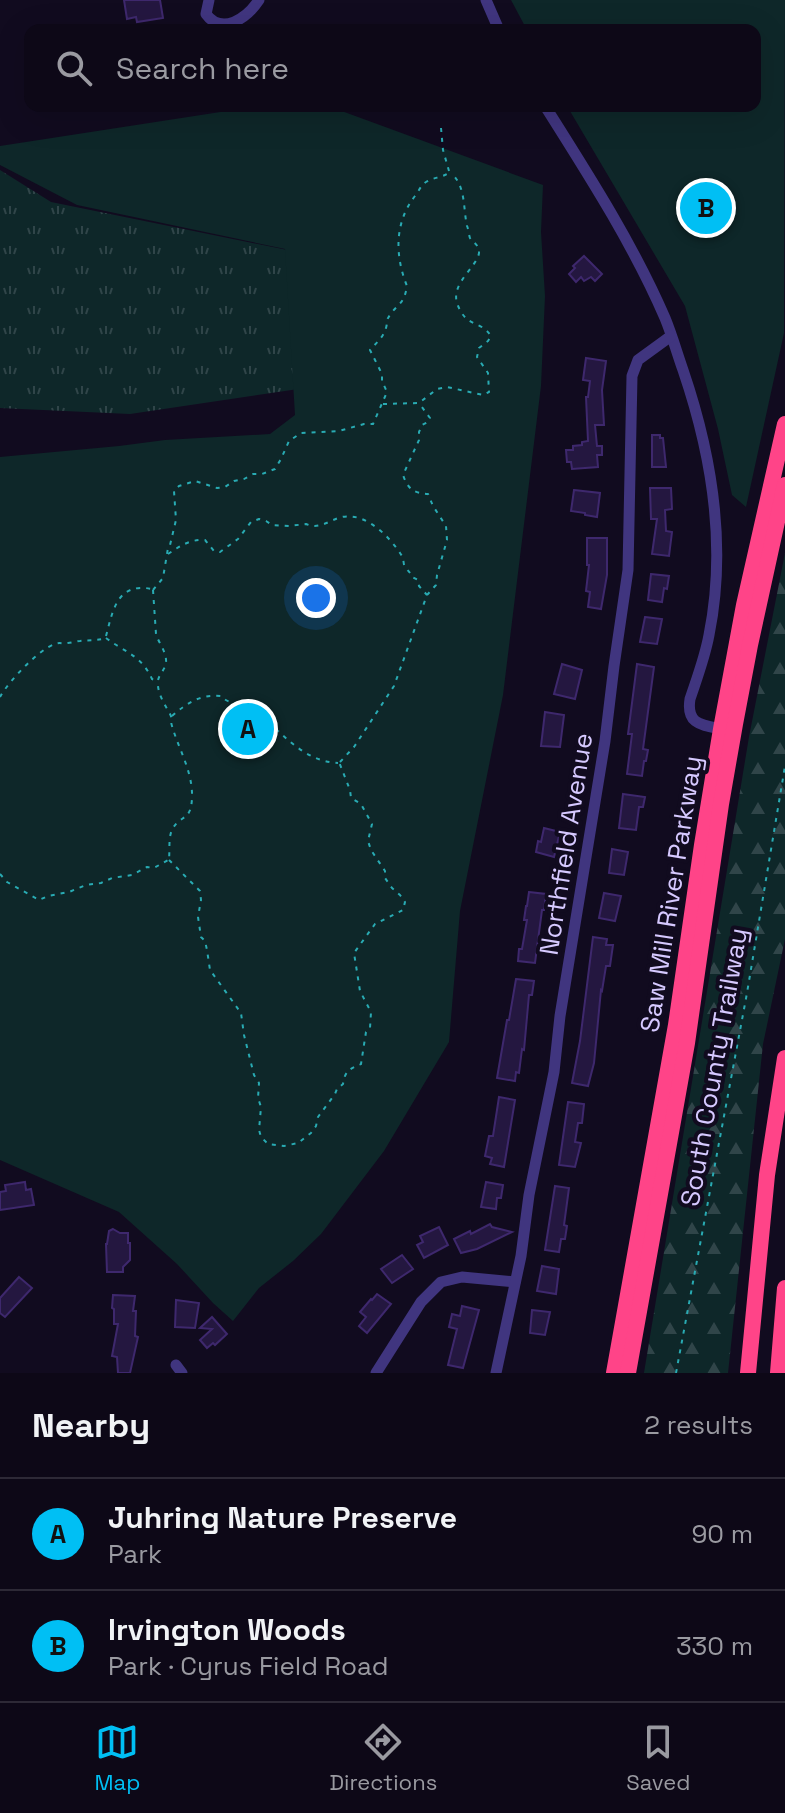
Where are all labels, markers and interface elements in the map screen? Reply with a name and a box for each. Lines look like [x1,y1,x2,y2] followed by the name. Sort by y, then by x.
[24,24,761,112] search box
[52,46,96,90] icon: search
[116,49,289,88] text: Search here
[680,178,732,238] pin: B
[296,578,336,618] your location
[222,699,274,759] pin: A
[532,730,600,958] street label: Northfield Avenue
[632,753,710,1035] street label: Saw Mill River Parkway
[673,925,755,1209] street label: South County Trailway
[32,1404,150,1447] text: Nearby
[644,1408,753,1442] text: 2 results
[108,1498,457,1537] text: Juhring Nature Preserve
[50,1517,66,1551] text: A
[691,1517,753,1551] text: 90 m
[108,1537,162,1571] text: Park
[108,1610,346,1649] text: Irvington Woods
[49,1629,67,1663] text: B
[676,1629,753,1663] text: 330 m
[108,1649,388,1683] text: Park · Cyrus Field Road
[95,1720,140,1796] tab: Map
[329,1720,437,1796] tab: Directions
[626,1720,690,1796] tab: Saved

